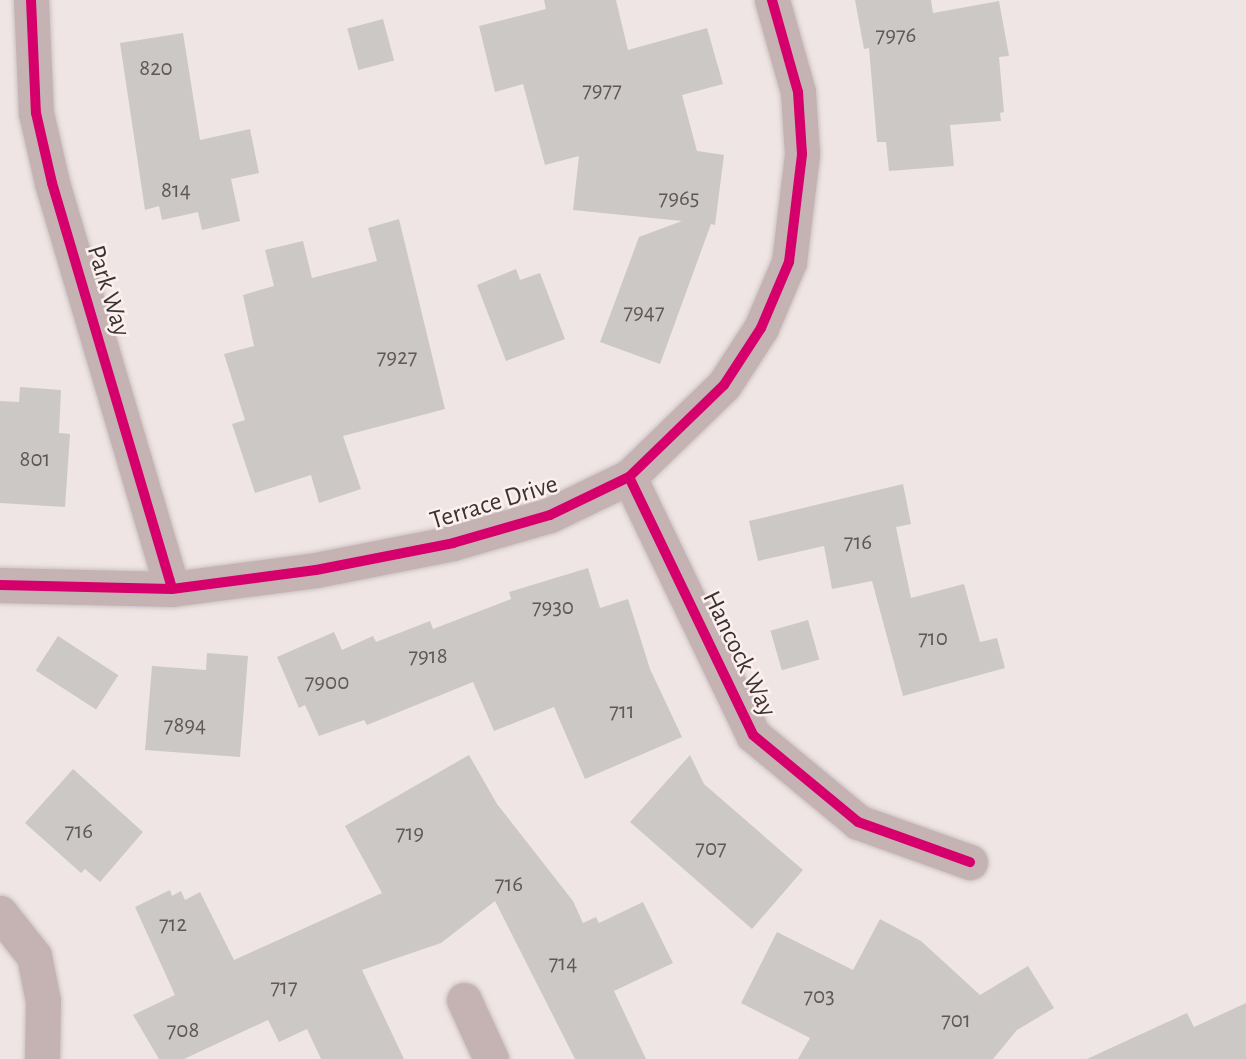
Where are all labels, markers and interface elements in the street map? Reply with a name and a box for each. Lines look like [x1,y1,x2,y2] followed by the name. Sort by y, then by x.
[876,22,916,50] house number: 7976
[139,55,173,83] house number: 820
[582,77,622,105] house number: 7977
[161,177,191,205] house number: 814
[659,185,699,213] house number: 7965
[79,242,137,340] street label: Park Way
[623,299,665,327] house number: 7947
[377,344,417,372] house number: 7927
[20,446,50,474] house number: 801
[426,469,562,537] street label: Terrace Drive
[844,529,872,557] house number: 716
[695,586,783,722] street label: Hancock Way
[532,594,574,622] house number: 7930
[918,625,948,653] house number: 710
[408,643,448,671] house number: 7918
[305,669,349,697] house number: 7900
[609,698,635,726] house number: 711
[164,712,206,740] house number: 7894
[65,818,93,846] house number: 716
[396,820,424,848] house number: 719
[695,835,727,863] house number: 707
[495,871,523,899] house number: 716
[159,911,187,939] house number: 712
[549,950,577,978] house number: 714
[270,974,298,1002] house number: 717
[803,983,835,1011] house number: 703
[941,1007,971,1035] house number: 701
[167,1017,199,1045] house number: 708

